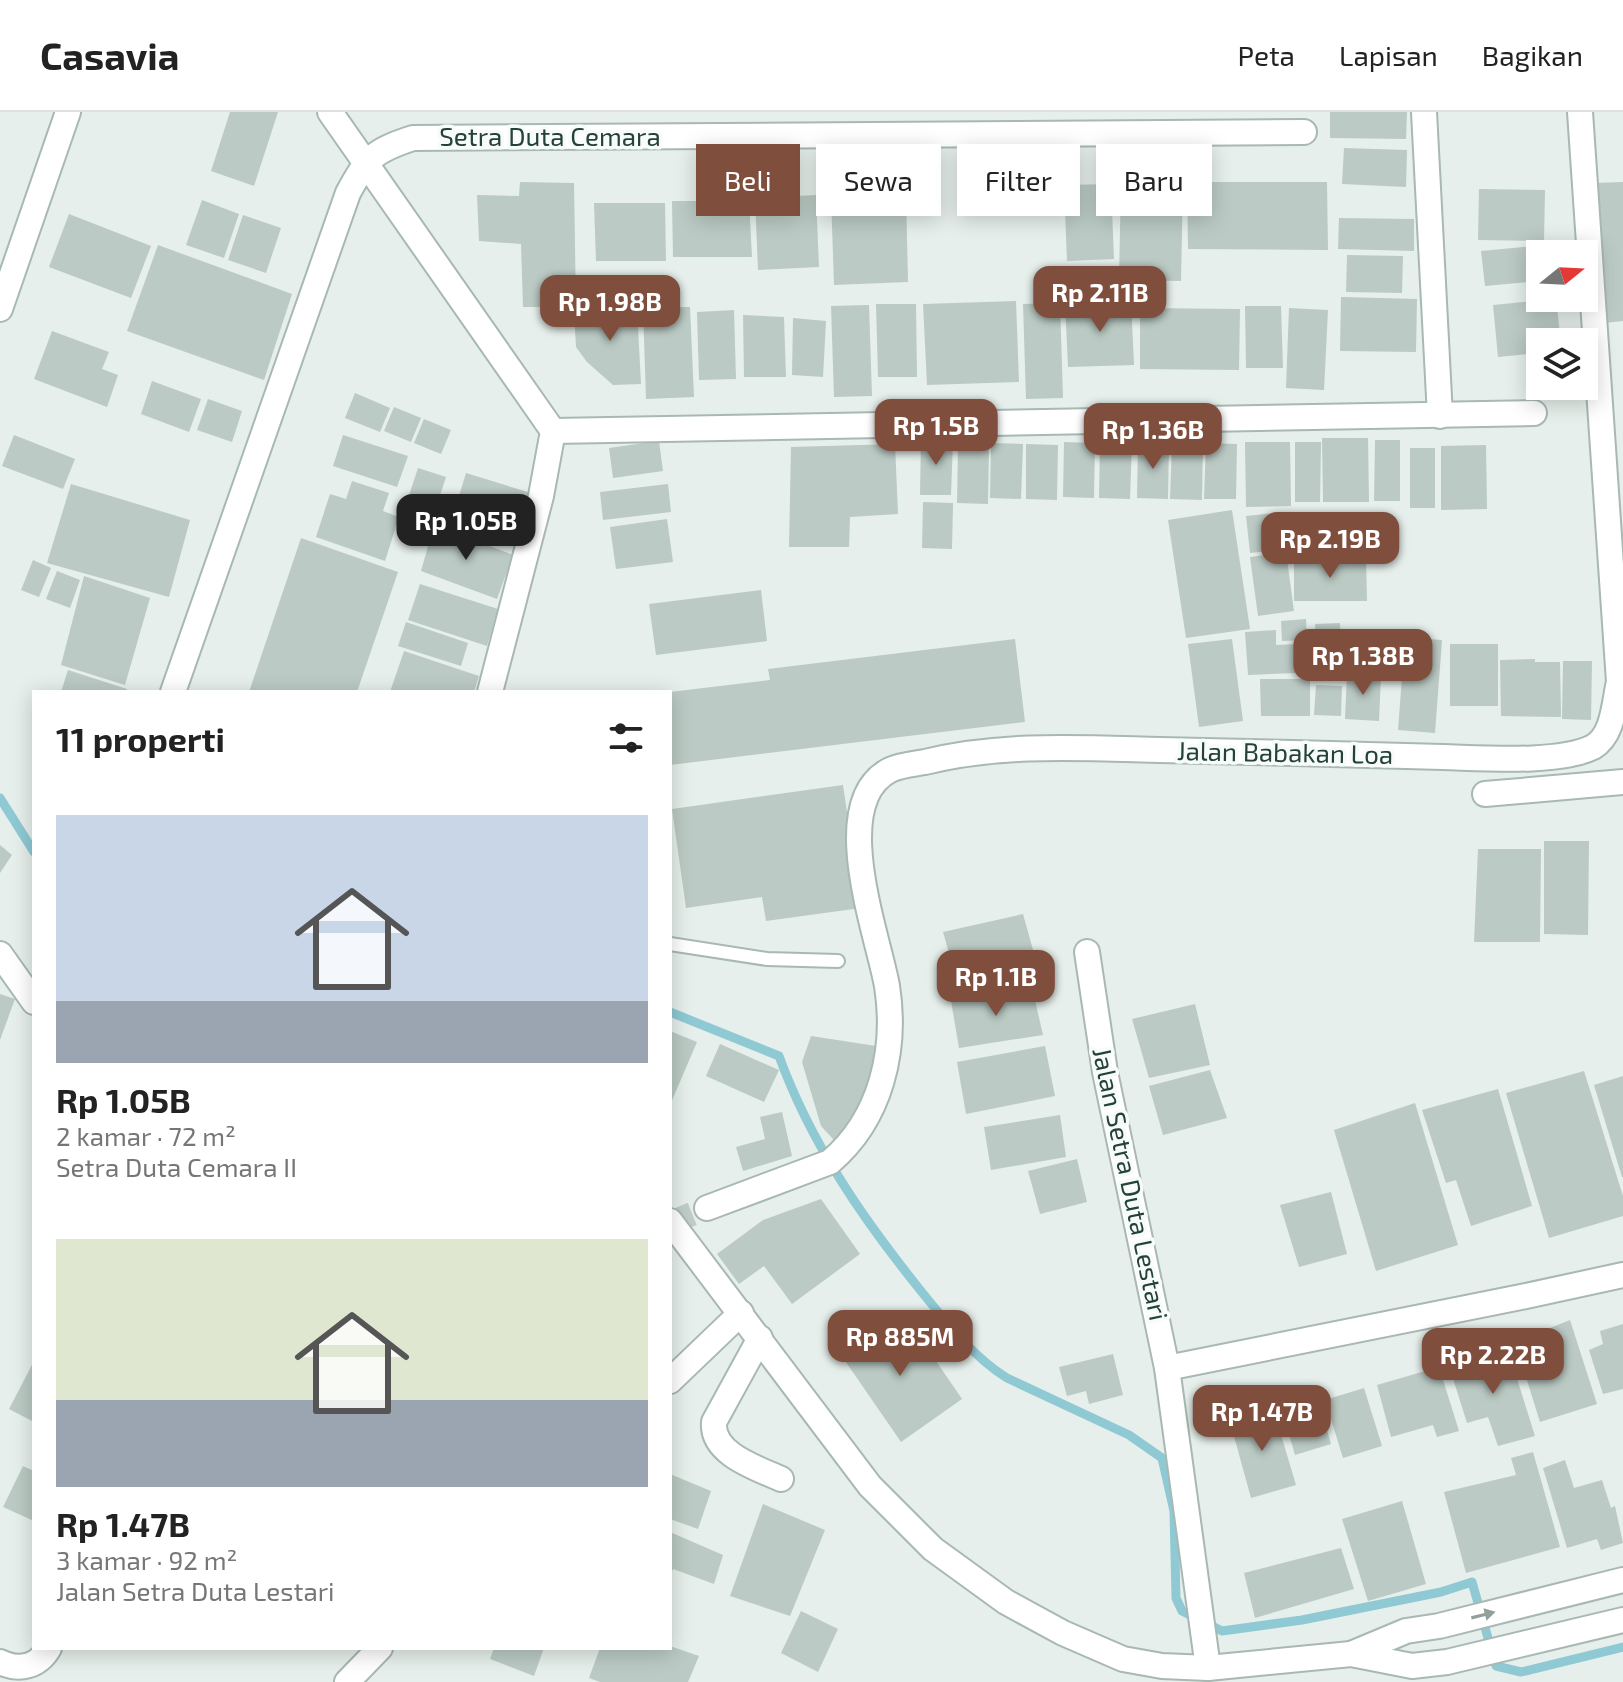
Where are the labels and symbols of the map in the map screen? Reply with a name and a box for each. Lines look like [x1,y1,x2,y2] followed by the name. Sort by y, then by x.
[439,120,661,151] street label: Setra Duta Cemara
[1526,240,1598,312] north arrow
[1017,266,1183,334] pin: Rp 2.11B
[527,275,693,343] pin: Rp 1.98B
[862,399,1010,467] pin: Rp 1.5B
[1070,403,1236,471] pin: Rp 1.36B
[383,494,549,562] pin: Rp 1.05B
[1247,512,1413,580] pin: Rp 2.19B
[1280,629,1446,697] pin: Rp 1.38B
[1177,734,1393,769] street label: Jalan Babakan Loa
[922,950,1070,1018] pin: Rp 1.1B
[1087,1044,1176,1323] street label: Jalan Setra Duta Lestari
[826,1310,974,1378] pin: Rp 885M
[1410,1328,1576,1396] pin: Rp 2.22B
[1179,1385,1345,1453] pin: Rp 1.47B
[1470,1608,1495,1621] one-way arrow

